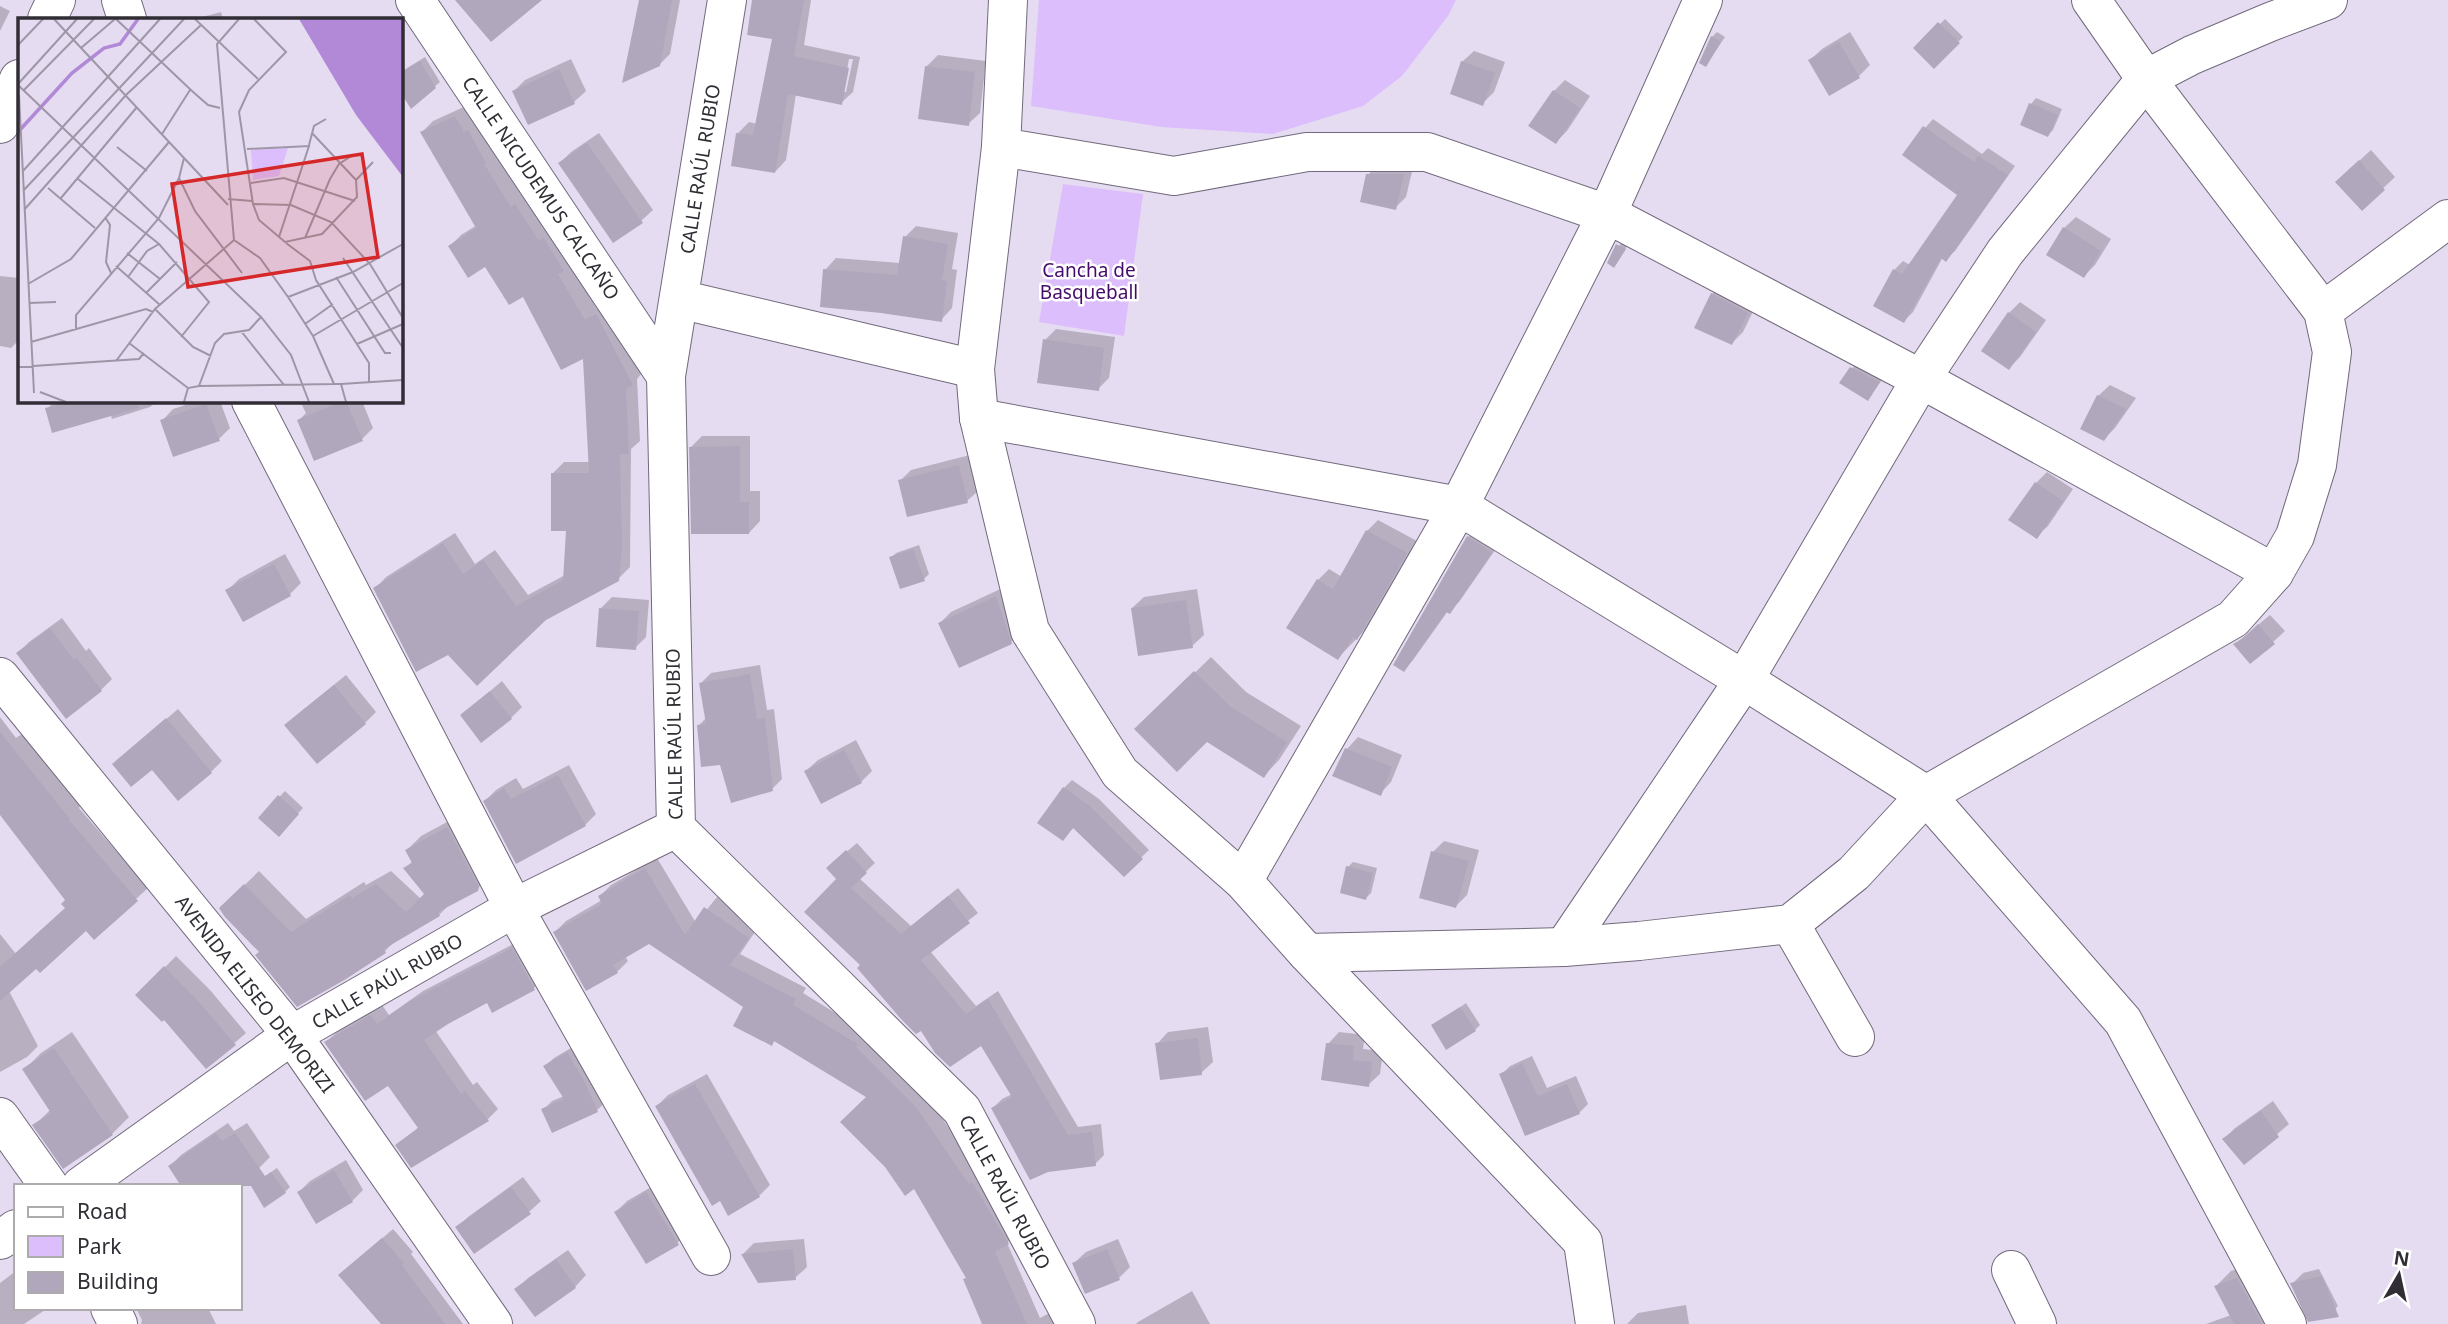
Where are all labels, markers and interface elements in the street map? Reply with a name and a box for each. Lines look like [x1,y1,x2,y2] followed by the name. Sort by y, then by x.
[18,18,402,402] inset map
[456,71,626,305] street label: CALLE NICUDEMUS CALCAÑO
[674,82,726,256] street label: CALLE RAÚL RUBIO
[1040,257,1138,305] park label: Cancha de Basqueball
[660,648,688,820] street label: CALLE RAÚL RUBIO
[169,890,341,1098] street label: AVENIDA ELISEO DEMORIZI
[307,927,467,1035] street label: CALLE PAÚL RUBIO
[953,1110,1057,1274] street label: CALLE RAÚL RUBIO
[14,1184,242,1310] legend
[77,1197,127,1225] text: Road
[77,1232,122,1260] text: Park
[2364,1240,2434,1310] north arrow
[2392,1244,2411,1272] text: N
[77,1267,159,1295] text: Building

